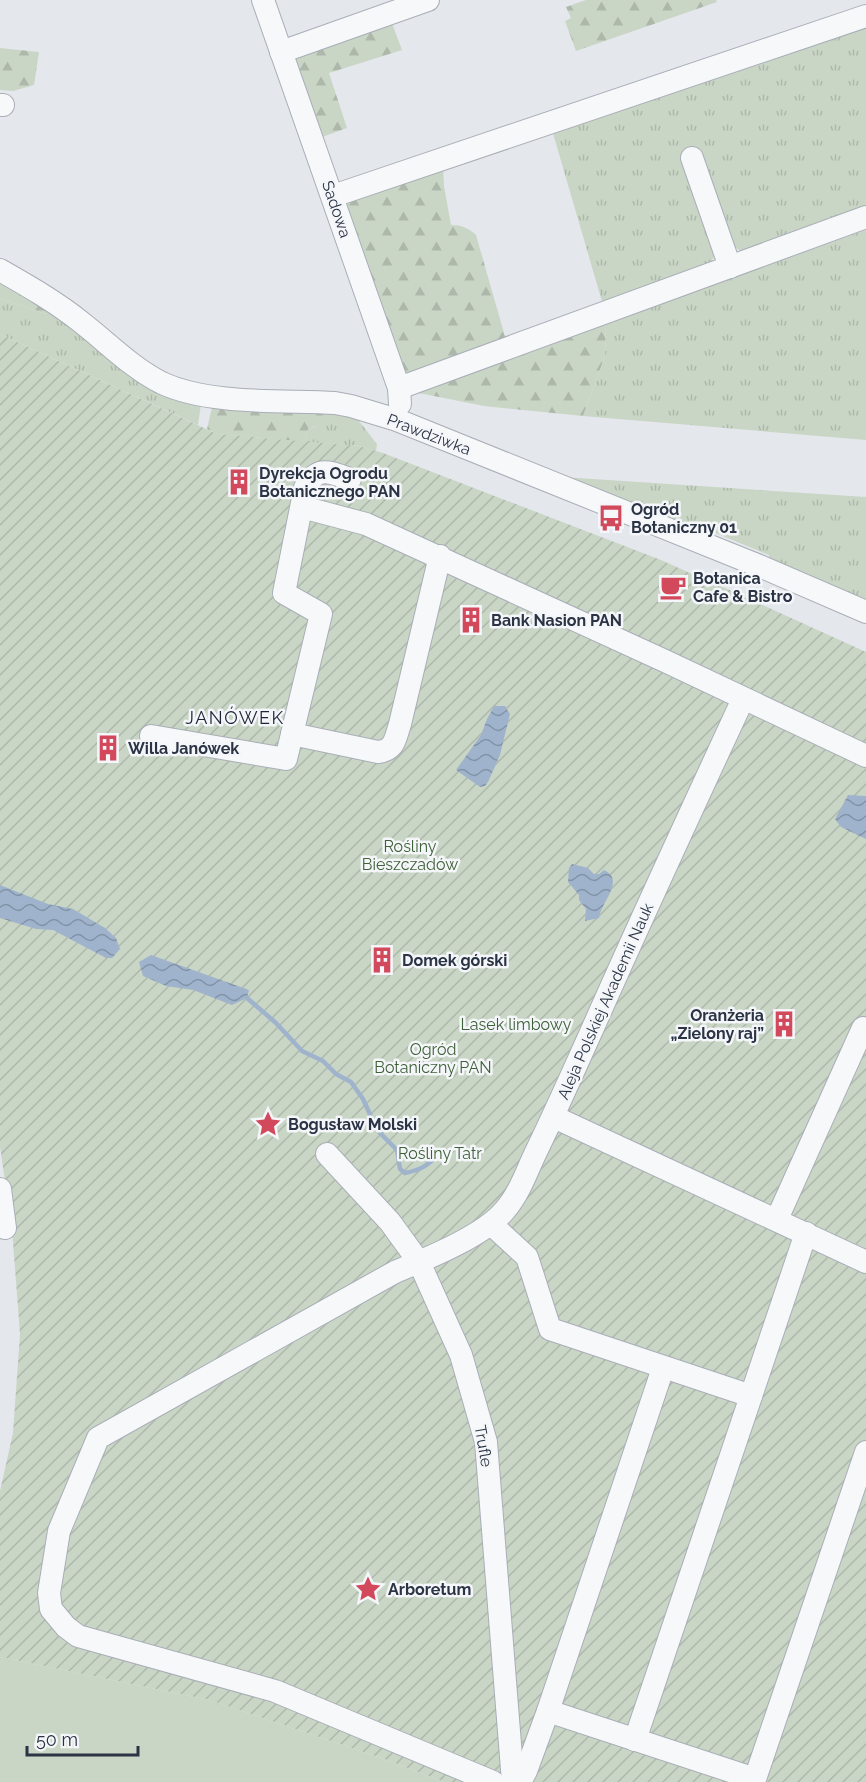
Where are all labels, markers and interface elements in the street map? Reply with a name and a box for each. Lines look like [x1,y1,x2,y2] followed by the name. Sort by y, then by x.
[318,178,355,240] street label: Sadowa
[384,410,473,459] street label: Prawdziwka
[259,464,400,501] place label: Dyrekcja Ogrodu Botanicznego PAN
[224,467,254,497] building icon: Dyrekcja Ogrodu Botanicznego PAN
[631,500,737,537] place label: Ogród Botaniczny 01
[596,503,626,533] bus stop icon: Ogród Botaniczny 01
[693,569,793,606] place label: Botanica Cafe & Bistro
[658,572,688,602] cafe icon: Botanica Cafe & Bistro
[456,605,486,635] building icon: Bank Nasion PAN
[491,611,622,630] place label: Bank Nasion PAN
[185,706,285,728] district label: JANÓWEK
[93,733,123,763] building icon: Willa Janówek
[128,739,239,758] place label: Willa Janówek
[362,837,458,874] park label: Rośliny Bieszczadów
[553,900,658,1102] street label: Aleja Polskiej Akademii Nauk
[367,945,397,975] building icon: Domek górski
[402,951,507,970] place label: Domek górski
[671,1006,764,1043] place label: Oranżeria „Zielony raj”
[769,1009,799,1039] building icon: Oranżeria „Zielony raj”
[460,1015,572,1034] park label: Lasek limbowy
[374,1040,492,1077] park label: Ogród Botaniczny PAN
[253,1109,283,1139] place icon: Bogusław Molski
[288,1115,417,1134] place label: Bogusław Molski
[398,1144,482,1163] park label: Rośliny Tatr
[470,1424,497,1469] street label: Trufle
[353,1574,383,1604] place icon: Arboretum
[388,1580,471,1599] place label: Arboretum
[27,1719,138,1757] scale bar
[36,1729,78,1750] text: 50 m

